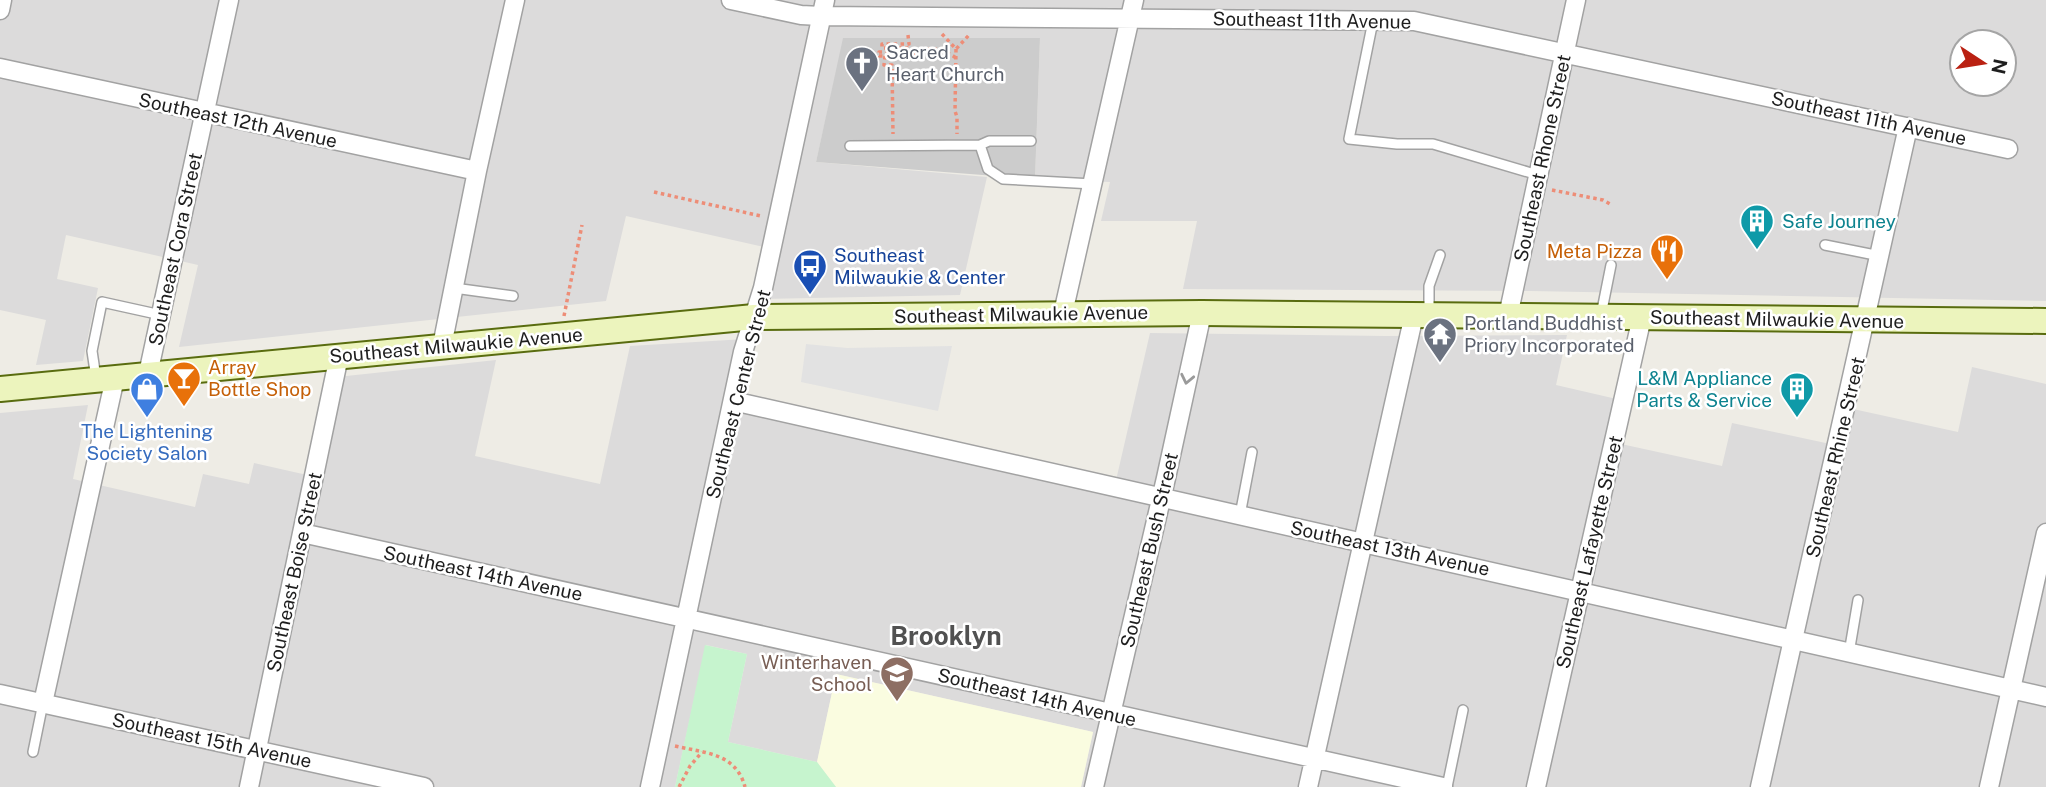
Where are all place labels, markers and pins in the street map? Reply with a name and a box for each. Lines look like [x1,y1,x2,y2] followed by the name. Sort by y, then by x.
[886,41,1004,85] place label: Sacred Heart Church
[843,44,881,93] church icon: Sacred Heart Church
[1738,202,1776,251] building icon: Safe Journey
[1782,210,1896,232] place label: Safe Journey
[1648,232,1686,281] restaurant icon: Meta Pizza
[1547,240,1642,262] place label: Meta Pizza
[834,244,1006,288] place label: Southeast Milwaukie & Center
[791,247,829,296] bus stop icon: Southeast Milwaukie & Center
[1464,312,1635,356] place label: Portland Buddhist Priory Incorporated
[1421,315,1459,364] temple icon: Portland Buddhist Priory Incorporated
[208,356,311,400] place label: Array Bottle Shop
[165,359,203,408] bar icon: Array Bottle Shop
[1636,367,1772,411] place label: L&M Appliance Parts & Service
[128,370,166,419] shop icon: The Lightening Society Salon
[1778,370,1816,419] building icon: L&M Appliance Parts & Service
[81,420,213,464] place label: The Lightening Society Salon
[761,651,872,695] place label: Winterhaven School
[878,654,916,703] school or university icon: Winterhaven School

